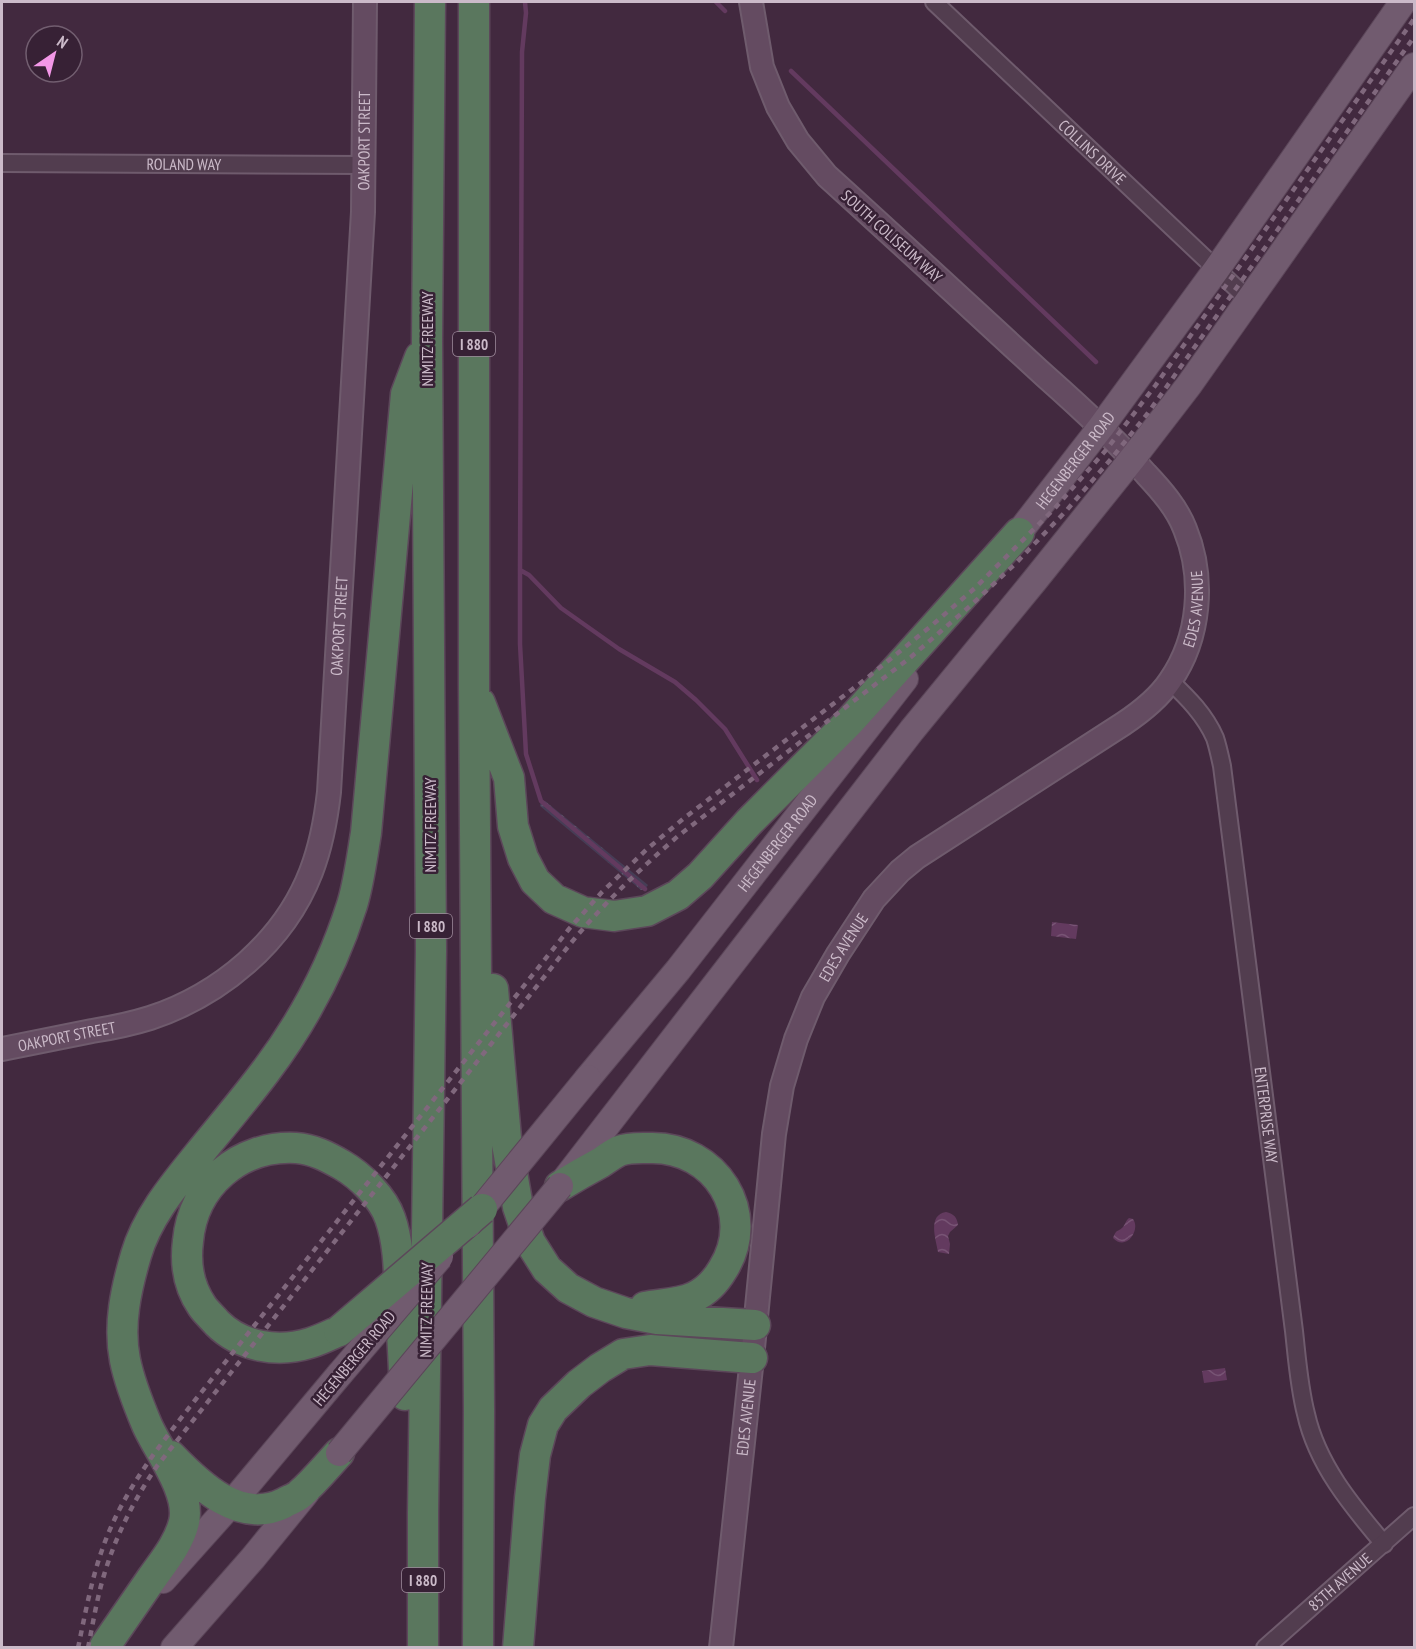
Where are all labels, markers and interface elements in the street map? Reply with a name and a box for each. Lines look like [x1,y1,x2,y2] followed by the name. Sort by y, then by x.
[24,24,84,84] north arrow
[53,31,72,52] text: N
[353,91,374,190] street label: OAKPORT STREET
[1054,115,1130,189] street label: COLLINS DRIVE
[147,154,222,174] street label: ROLAND WAY
[837,185,947,287] street label: SOUTH COLISEUM WAY
[417,291,437,387] street label: NIMITZ FREEWAY
[453,332,495,356] road number: I 880
[1031,408,1119,513] street label: HEGENBERGER ROAD
[1178,569,1207,650] street label: EDES AVENUE
[326,576,352,676] street label: OAKPORT STREET
[420,777,440,873] street label: NIMITZ FREEWAY
[733,790,821,895] street label: HEGENBERGER ROAD
[814,909,872,985] street label: EDES AVENUE
[410,914,452,938] road number: I 880
[16,1017,117,1056] street label: OAKPORT STREET
[1250,1066,1283,1165] street label: ENTERPRISE WAY
[415,1262,437,1358] street label: NIMITZ FREEWAY
[308,1306,400,1410] street label: HEGENBERGER ROAD
[732,1378,760,1457] street label: EDES AVENUE
[1304,1548,1376,1615] street label: 85TH AVENUE
[402,1568,444,1592] road number: I 880

